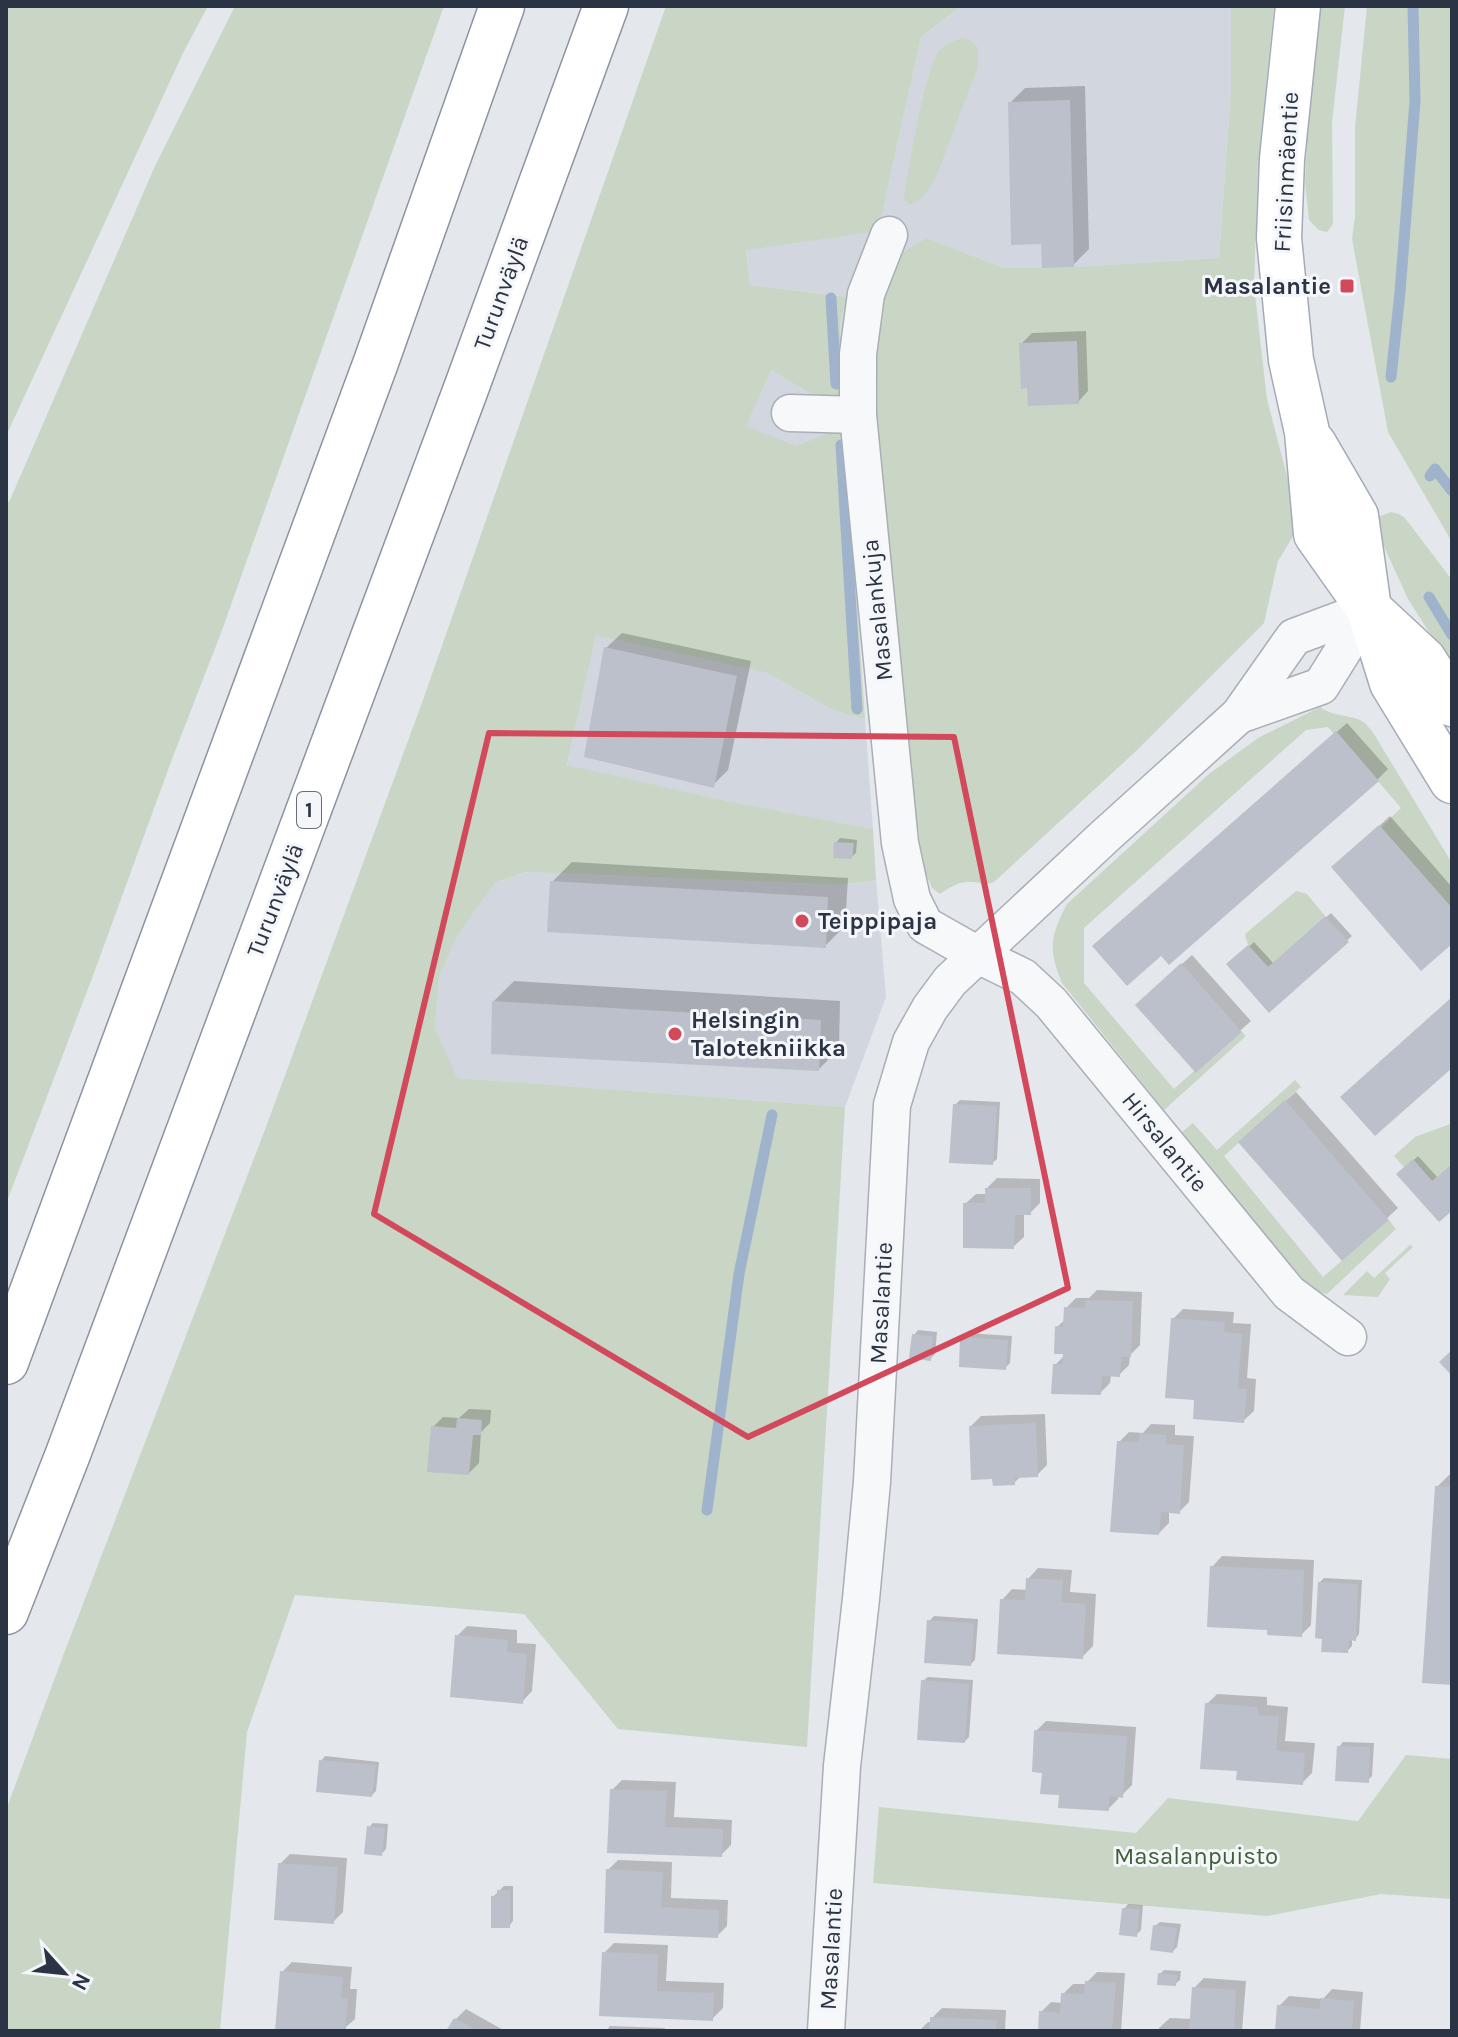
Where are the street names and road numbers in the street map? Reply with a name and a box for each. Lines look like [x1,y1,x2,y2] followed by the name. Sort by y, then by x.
[1268,91,1304,253] street label: Friisinmäentie
[467,232,535,354] street label: Turunväylä
[856,538,898,682] street label: Masalankuja
[297,792,321,828] road number: 1
[241,839,309,961] street label: Turunväylä
[1116,1086,1214,1198] street label: Hirsalantie
[864,1241,898,1365] street label: Masalantie
[814,1887,848,2011] street label: Masalantie

